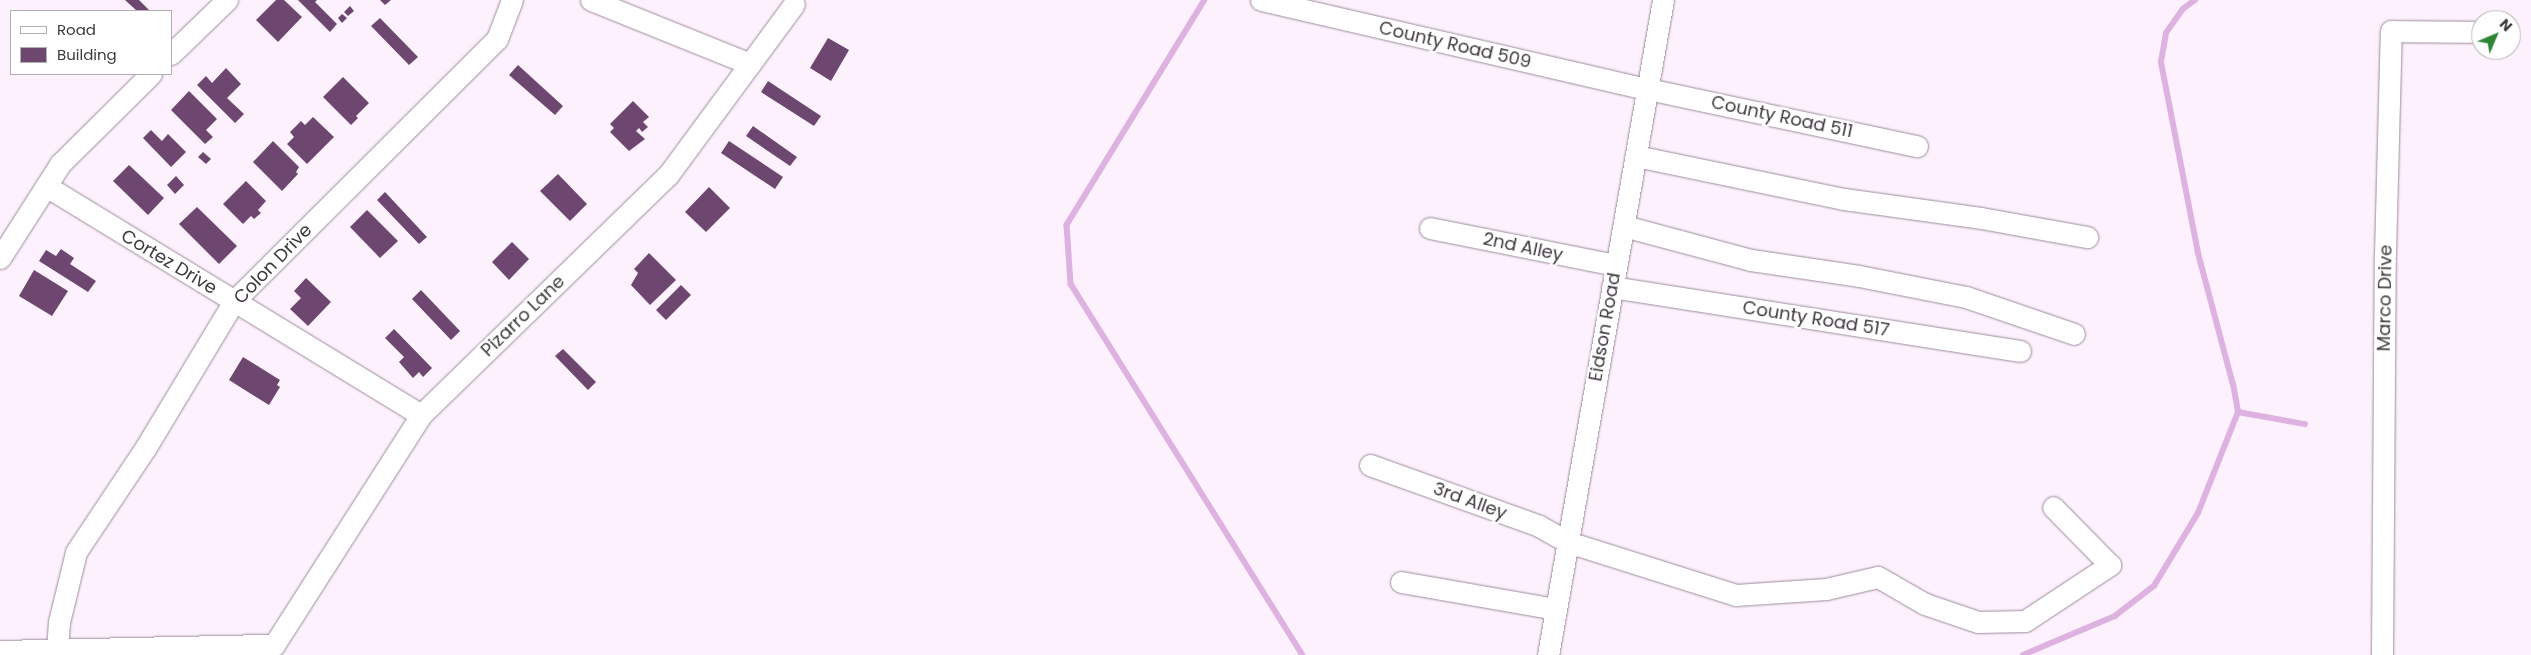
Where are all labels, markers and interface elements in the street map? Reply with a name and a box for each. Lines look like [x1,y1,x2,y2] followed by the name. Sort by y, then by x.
[10,10,172,75] legend
[2471,10,2521,60] north arrow
[2495,14,2517,36] text: N
[1377,17,1533,73] street label: County Road 509
[57,19,96,40] text: Road
[57,44,117,65] text: Building
[1709,91,1855,143] street label: County Road 511
[230,220,316,308] street label: Colon Drive
[117,225,221,299] street label: Cortez Drive
[1481,228,1565,266] street label: 2nd Alley
[2373,244,2397,352] street label: Marco Drive
[477,271,569,361] street label: Pizarro Lane
[1585,271,1625,383] street label: Eidson Road
[1741,297,1891,341] street label: County Road 517
[1430,478,1510,524] street label: 3rd Alley

